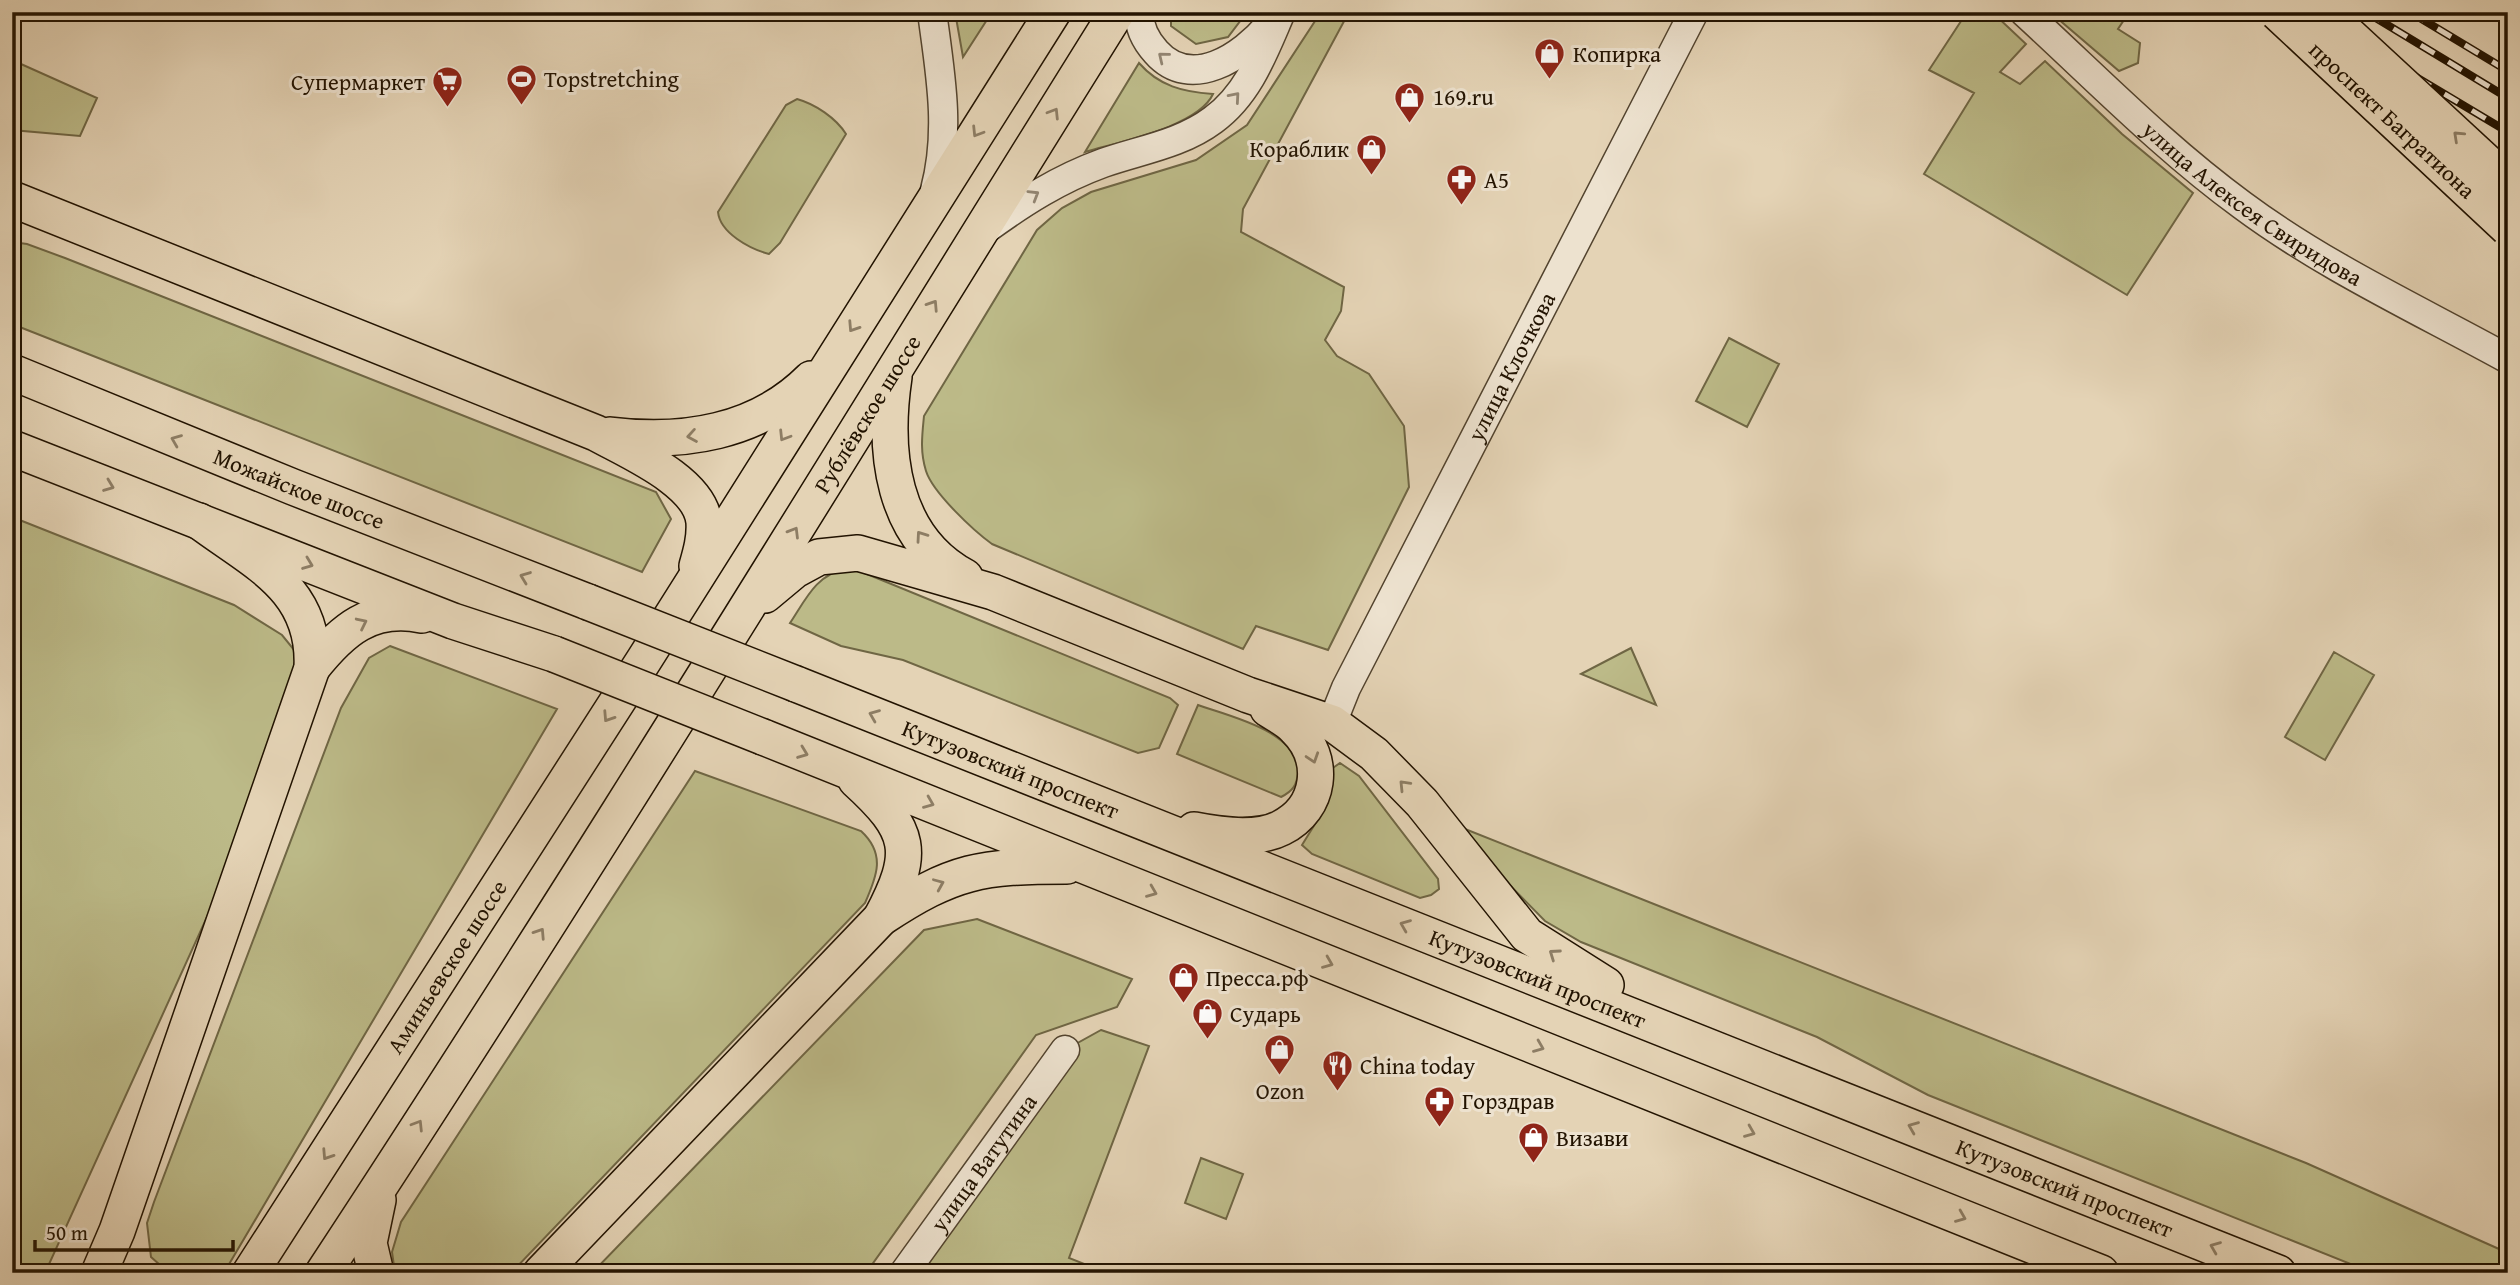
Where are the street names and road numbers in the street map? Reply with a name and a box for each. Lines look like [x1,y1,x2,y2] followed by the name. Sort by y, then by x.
[2302,33,2483,206] street label: проспект Багратиона
[2135,112,2368,294] street label: улица Алексея Свиридова
[1458,286,1563,448] street label: улица Клочкова
[805,328,929,499] street label: Рублёвское шоссе
[209,439,390,537] street label: Можайское шоссе
[898,711,1124,827] street label: Кутузовский проспект
[378,873,514,1060] street label: Аминьевское шоссе
[1424,920,1651,1036] street label: Кутузовский проспект
[921,1087,1044,1239] street label: улица Ватутина
[1951,1130,2178,1246] street label: Кутузовский проспект

